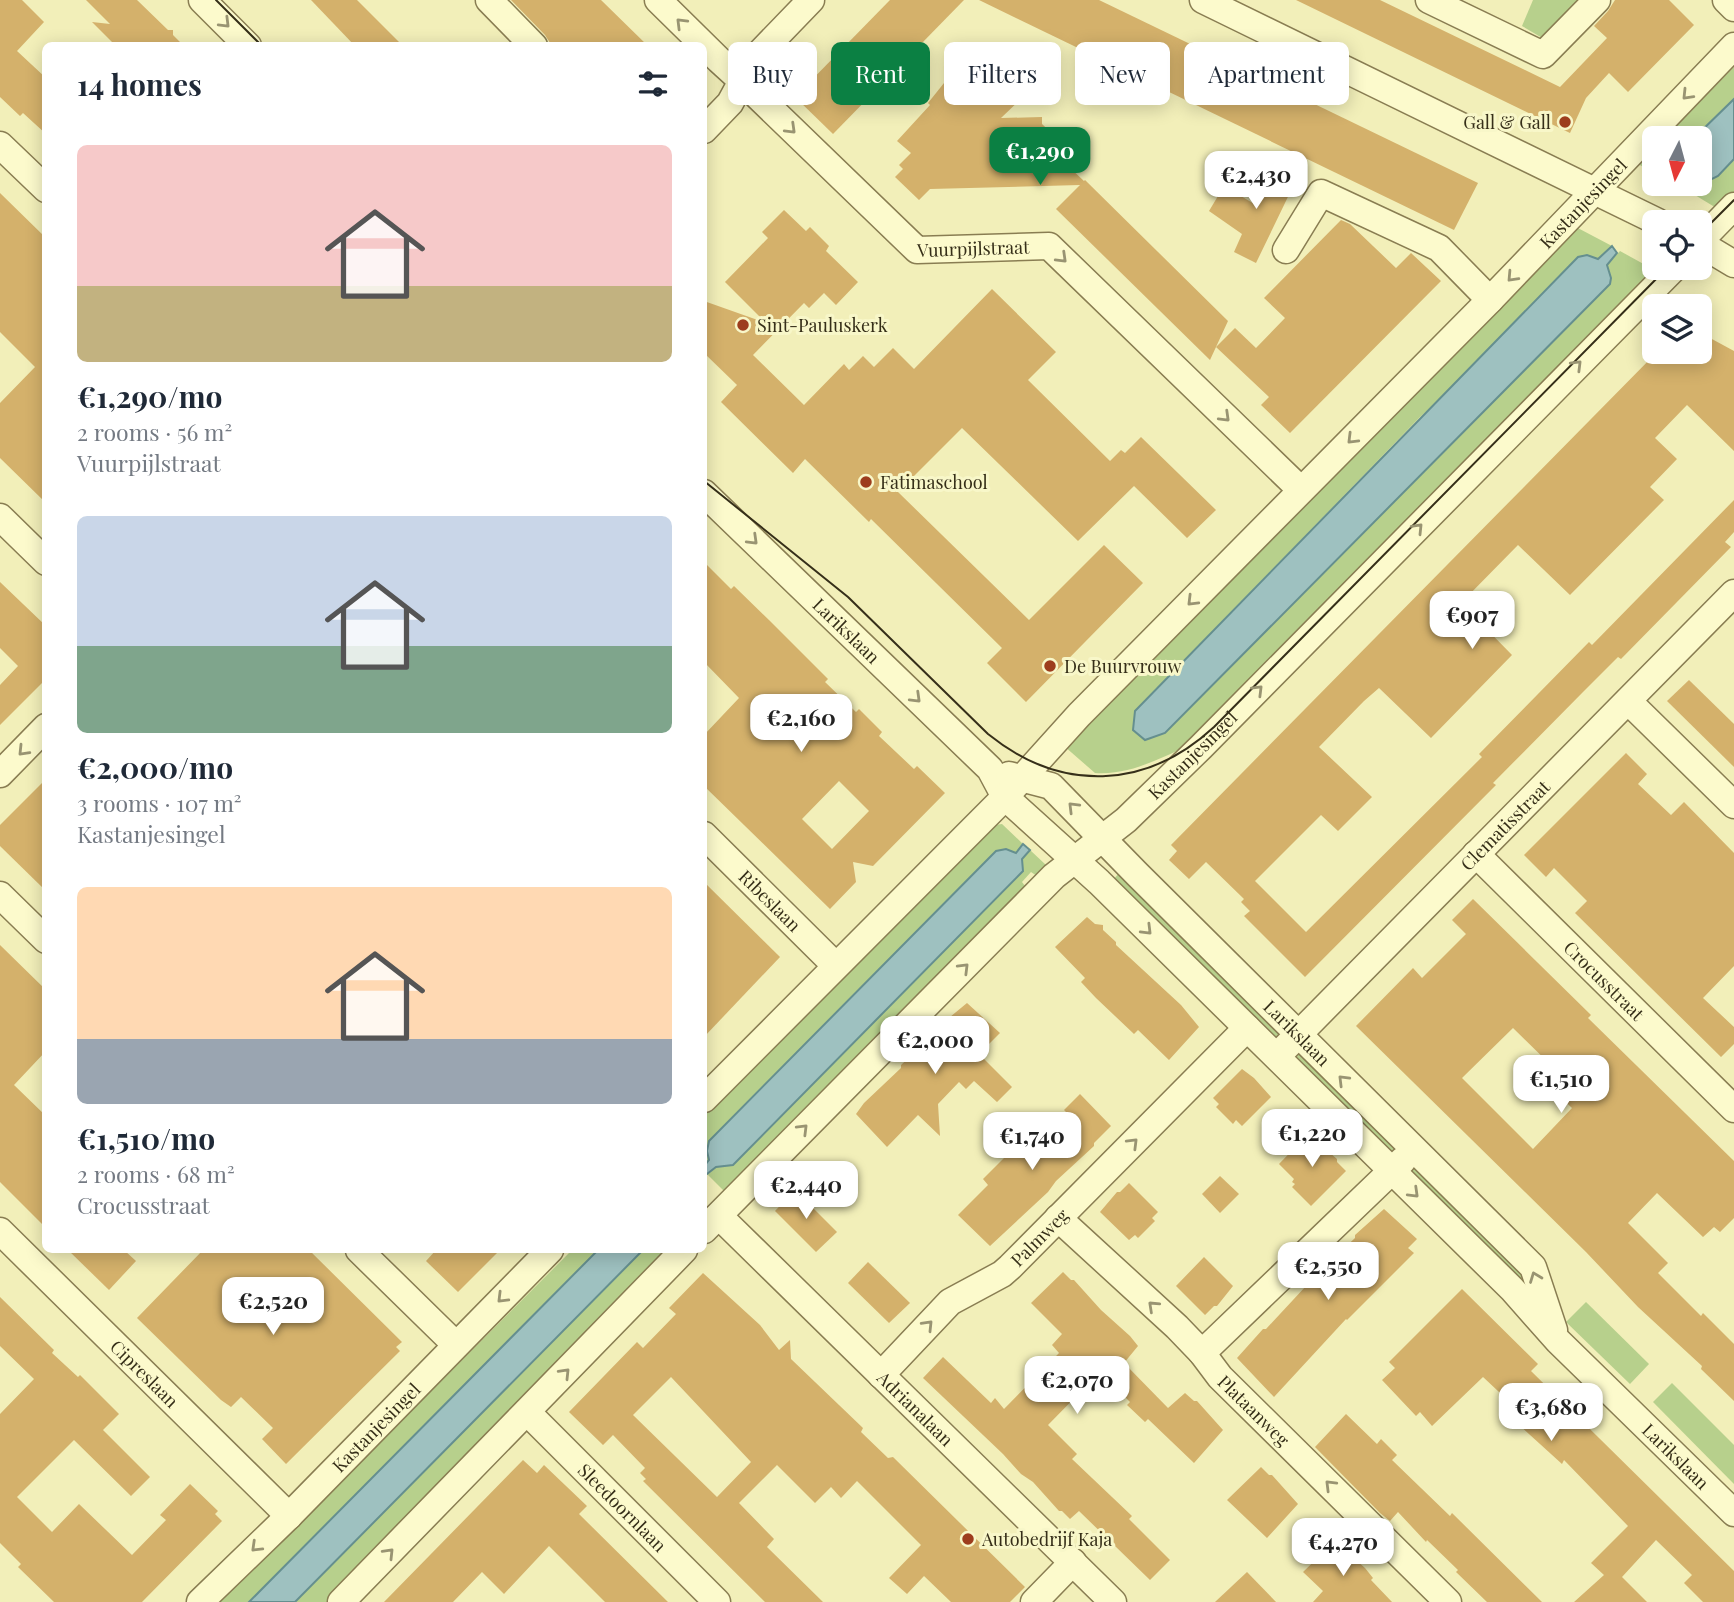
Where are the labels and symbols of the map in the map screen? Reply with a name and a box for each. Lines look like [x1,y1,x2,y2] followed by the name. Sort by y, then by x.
[217,14,230,27] one-way arrow
[677,19,690,32] one-way arrow
[1682,87,1695,100] one-way arrow
[1463,110,1551,134] place label: Gall & Gall
[1557,114,1573,130] marker: Gall & Gall
[783,120,796,133] one-way arrow
[1642,126,1712,196] north arrow
[983,128,1097,187] pin: €1,290
[1199,152,1313,211] pin: €2,430
[1534,153,1632,254] street label: Kastanjesingel
[916,235,1030,262] street label: Vuurpijlstraat
[1054,250,1067,263] one-way arrow
[1507,269,1520,282] one-way arrow
[757,313,888,337] place label: Sint-Pauluskerk
[735,317,751,333] marker: Sint-Pauluskerk
[1569,361,1581,373] one-way arrow
[1217,408,1230,421] one-way arrow
[1348,430,1361,443] one-way arrow
[880,470,988,494] place label: Fatimaschool
[858,474,874,490] marker: Fatimaschool
[1409,523,1422,536] one-way arrow
[744,532,757,545] one-way arrow
[808,592,885,669] street label: Larikslaan
[1188,592,1201,605] one-way arrow
[1431,592,1513,651] pin: €907
[1064,654,1182,678] place label: De Buurvrouw
[1042,658,1058,674] marker: De Buurvrouw
[1250,685,1263,698] one-way arrow
[908,690,921,703] one-way arrow
[744,694,858,754] pin: €2,160
[1143,705,1242,804] street label: Kastanjesingel
[18,742,31,755] one-way arrow
[1455,774,1555,876] street label: Clematisstraat
[1068,803,1081,816] one-way arrow
[734,864,806,937] street label: Ribeslaan
[1139,922,1152,935] one-way arrow
[1559,935,1650,1026] street label: Crocusstraat
[956,964,969,977] one-way arrow
[1259,995,1336,1071] street label: Larikslaan
[878,1016,992,1076] pin: €2,000
[1504,1056,1618,1115] pin: €1,510
[1339,1076,1351,1088] one-way arrow
[1255,1110,1369,1169] pin: €1,220
[975,1112,1089,1172] pin: €1,740
[795,1125,808,1138] one-way arrow
[1125,1138,1138,1151] one-way arrow
[749,1162,863,1221] pin: €2,440
[1406,1185,1419,1198] one-way arrow
[1005,1203,1074,1272] street label: Palmweg
[1271,1242,1385,1302] pin: €2,550
[1530,1272,1544,1284] one-way arrow
[216,1278,330,1337] pin: €2,520
[498,1290,511,1303] one-way arrow
[1148,1301,1161,1314] one-way arrow
[920,1320,933,1333] one-way arrow
[105,1335,184,1413] street label: Cipreslaan
[1020,1356,1134,1416] pin: €2,070
[871,1365,959,1451] street label: Adrianalaan
[556,1368,569,1381] one-way arrow
[1213,1370,1295,1452] street label: Plataanweg
[327,1377,425,1477] street label: Kastanjesingel
[1494,1384,1608,1443] pin: €3,680
[1637,1418,1715,1495] street label: Larikslaan
[573,1458,672,1557] street label: Sleedoornlaan
[1325,1481,1338,1494] one-way arrow
[1286,1518,1400,1578] pin: €4,270
[981,1527,1112,1551] place label: Autobedrijf Kaja
[960,1531,976,1547] marker: Autobedrijf Kaja
[252,1539,265,1552] one-way arrow
[381,1549,393,1561] one-way arrow

